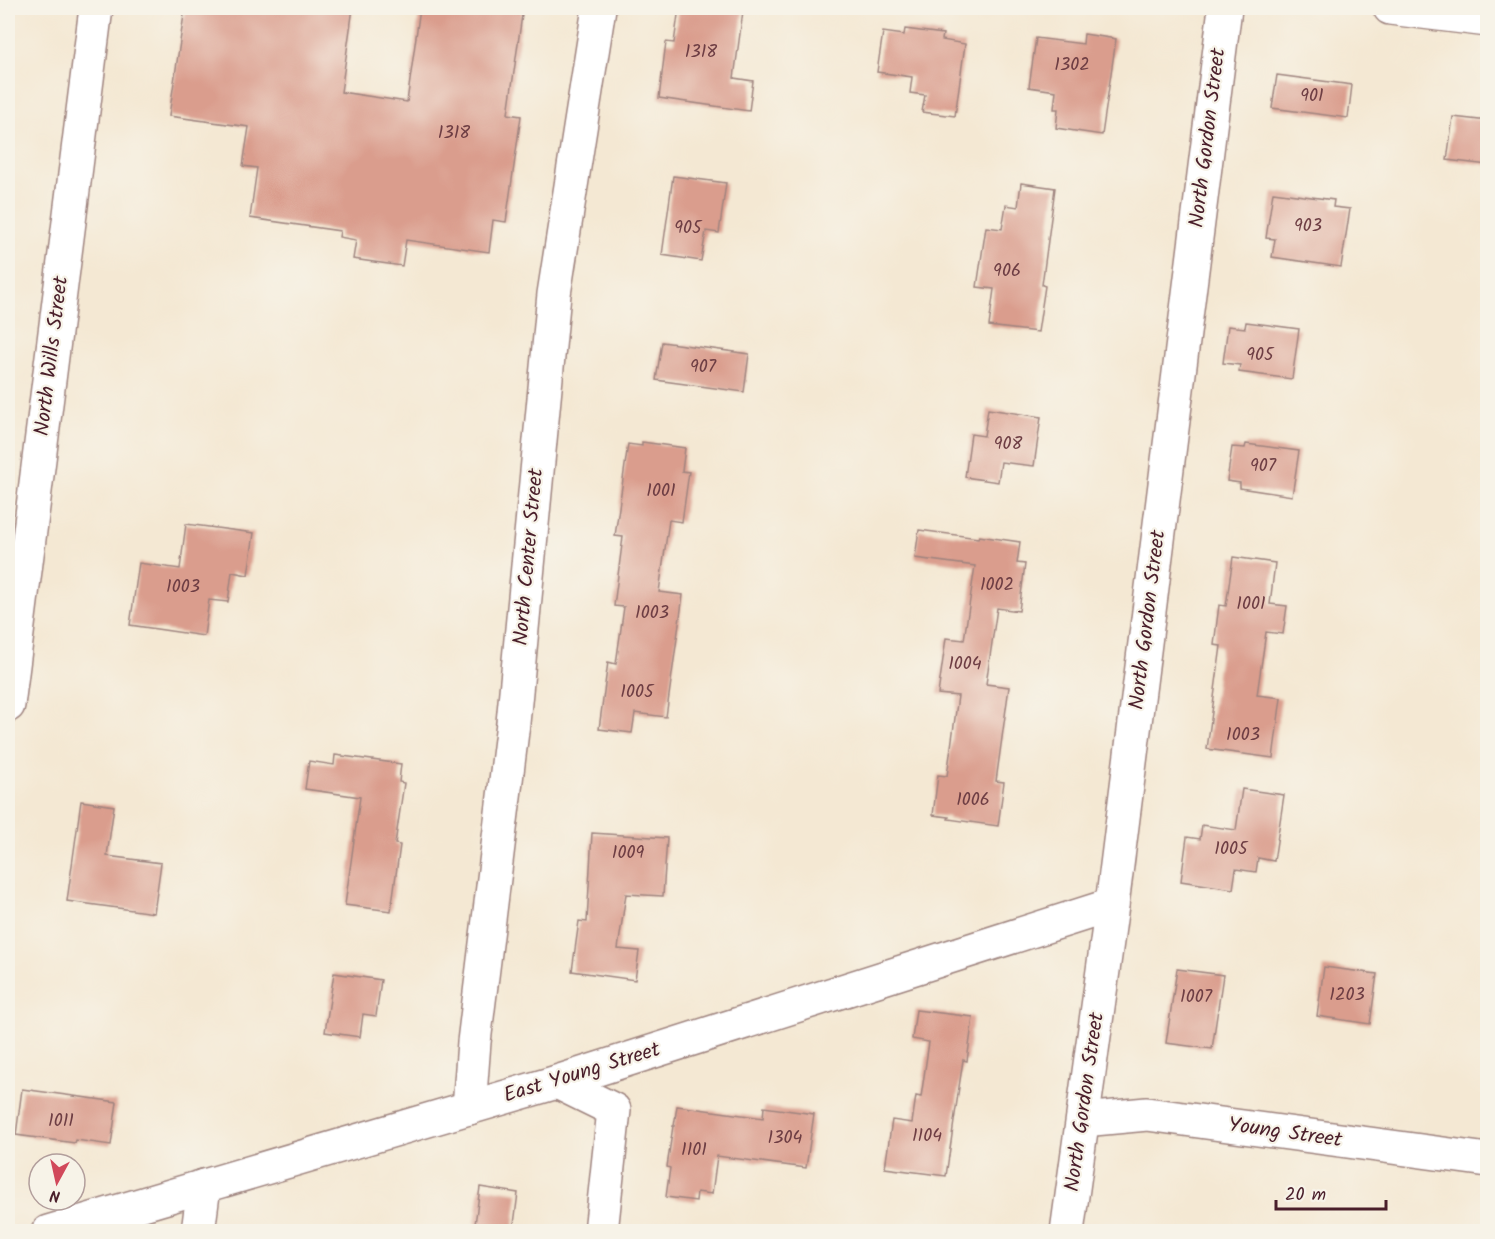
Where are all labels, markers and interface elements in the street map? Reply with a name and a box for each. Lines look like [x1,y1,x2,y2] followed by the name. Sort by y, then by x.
[685,38,717,67] house number: 1318
[1181,45,1235,230] street label: North Gordon Street
[1054,51,1090,80] house number: 1302
[1300,82,1324,111] house number: 901
[438,119,470,148] house number: 1318
[1294,212,1322,241] house number: 903
[674,214,703,243] house number: 905
[993,257,1021,286] house number: 906
[26,273,78,438] street label: North Wills Street
[1246,341,1275,370] house number: 905
[690,353,717,382] house number: 907
[994,430,1022,459] house number: 908
[1250,452,1277,481] house number: 907
[505,466,553,647] street label: North Center Street
[646,477,676,506] house number: 1001
[1121,527,1175,712] street label: North Gordon Street
[980,571,1014,600] house number: 1002
[166,573,200,602] house number: 1003
[1236,590,1266,619] house number: 1001
[635,599,669,628] house number: 1003
[948,650,982,679] house number: 1004
[620,678,655,707] house number: 1005
[1226,721,1260,750] house number: 1003
[956,786,990,815] house number: 1006
[1214,835,1249,864] house number: 1005
[612,839,644,868] house number: 1009
[1329,981,1365,1010] house number: 1203
[1180,983,1213,1012] house number: 1007
[1056,1009,1114,1194] street label: North Gordon Street
[500,1033,665,1112] street label: East Young Street
[48,1107,74,1136] house number: 1011
[1226,1109,1345,1157] street label: Young Street
[912,1122,942,1151] house number: 1104
[768,1124,803,1153] house number: 1304
[681,1136,707,1165] house number: 1101
[27,1152,87,1212] north arrow
[1276,1173,1386,1211] scale bar
[1285,1181,1326,1210] text: 20 m
[48,1182,62,1208] text: N

